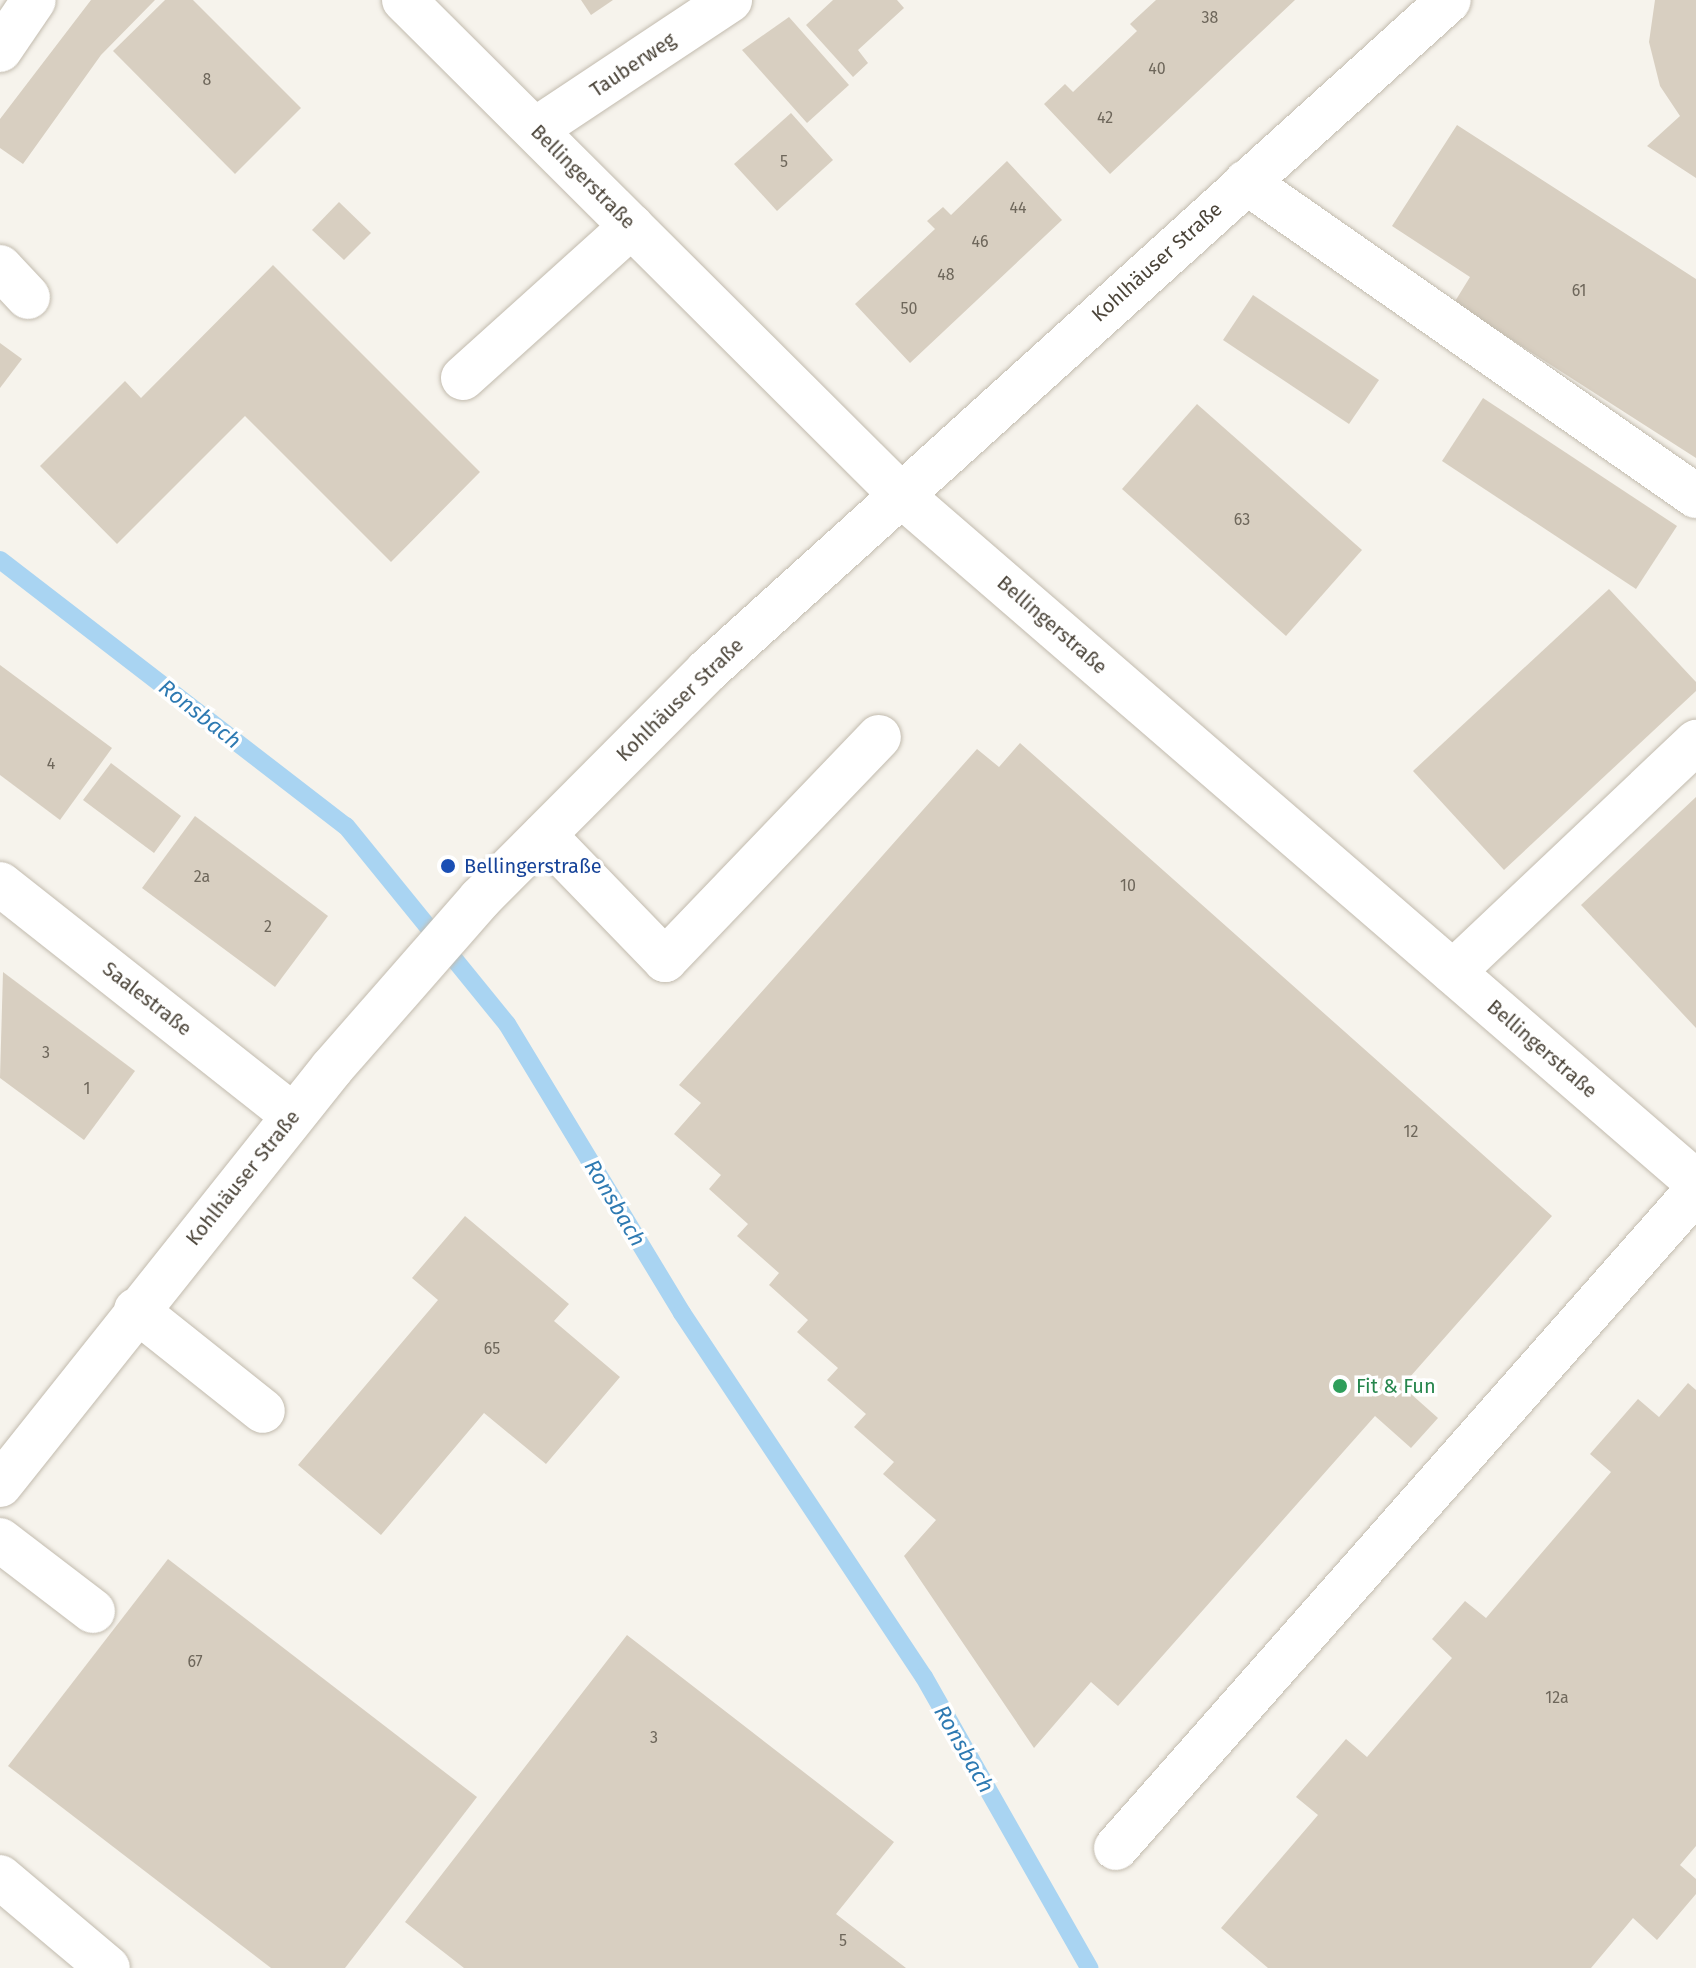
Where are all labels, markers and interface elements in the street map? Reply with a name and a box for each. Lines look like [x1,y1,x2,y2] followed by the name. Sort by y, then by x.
[1202,8,1218,28] house number: 38
[586,28,680,102] street label: Tauberweg
[1148,59,1166,79] house number: 40
[203,70,211,90] house number: 8
[1097,108,1113,128] house number: 42
[526,120,640,234] street label: Bellingerstraße
[780,152,788,172] house number: 5
[1087,197,1227,327] street label: Kohlhäuser Straße
[1009,198,1027,218] house number: 44
[971,232,989,252] house number: 46
[937,265,955,285] house number: 48
[1572,281,1586,301] house number: 61
[901,299,917,319] house number: 50
[1234,510,1250,530] house number: 63
[992,571,1112,679] street label: Bellingerstraße
[612,633,748,767] street label: Kohlhäuser Straße
[154,674,246,754] water label: Ronsbach
[47,754,55,774] house number: 4
[464,854,602,878] place label: Bellingerstraße
[439,857,457,875] marker: Bellingerstraße
[194,867,210,887] house number: 2a
[1120,876,1136,896] house number: 10
[264,917,272,937] house number: 2
[98,957,196,1041] street label: Saalestraße
[1482,995,1602,1103] street label: Bellingerstraße
[42,1043,50,1063] house number: 3
[84,1079,90,1099] house number: 1
[181,1106,305,1250] street label: Kohlhäuser Straße
[1404,1122,1418,1142] house number: 12
[579,1155,651,1251] water label: Ronsbach
[484,1339,500,1359] house number: 65
[1356,1374,1436,1398] place label: Fit & Fun
[1331,1377,1349,1395] marker: Fit & Fun
[187,1652,203,1672] house number: 67
[1545,1688,1569,1708] house number: 12a
[928,1700,1000,1798] water label: Ronsbach
[650,1728,658,1748] house number: 3
[839,1931,847,1951] house number: 5

